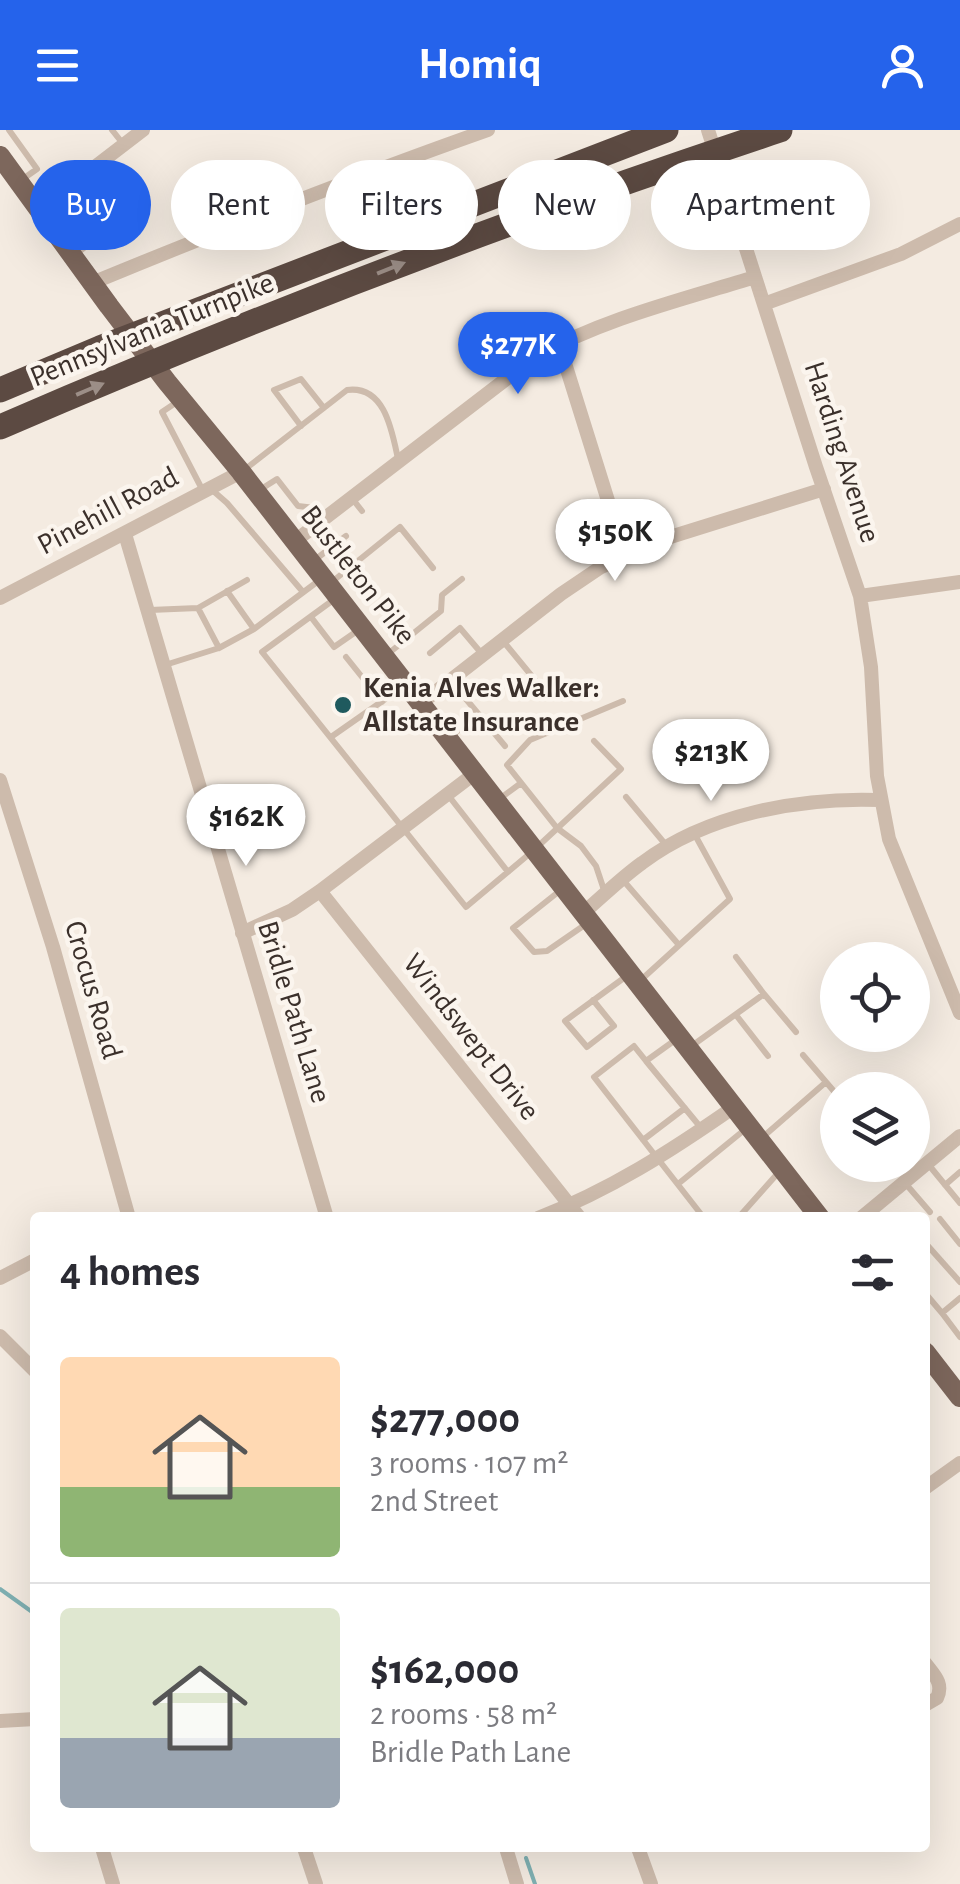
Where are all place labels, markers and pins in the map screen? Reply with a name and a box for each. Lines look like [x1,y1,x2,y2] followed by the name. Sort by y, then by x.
[448,312,588,397] pin: $277K
[545,499,685,584] pin: $150K
[363,673,600,737] place label: Kenia Alves Walker: Allstate Insurance
[332,694,354,716] marker: Kenia Alves Walker: Allstate Insurance
[641,719,781,804] pin: $213K
[176,784,316,869] pin: $162K

